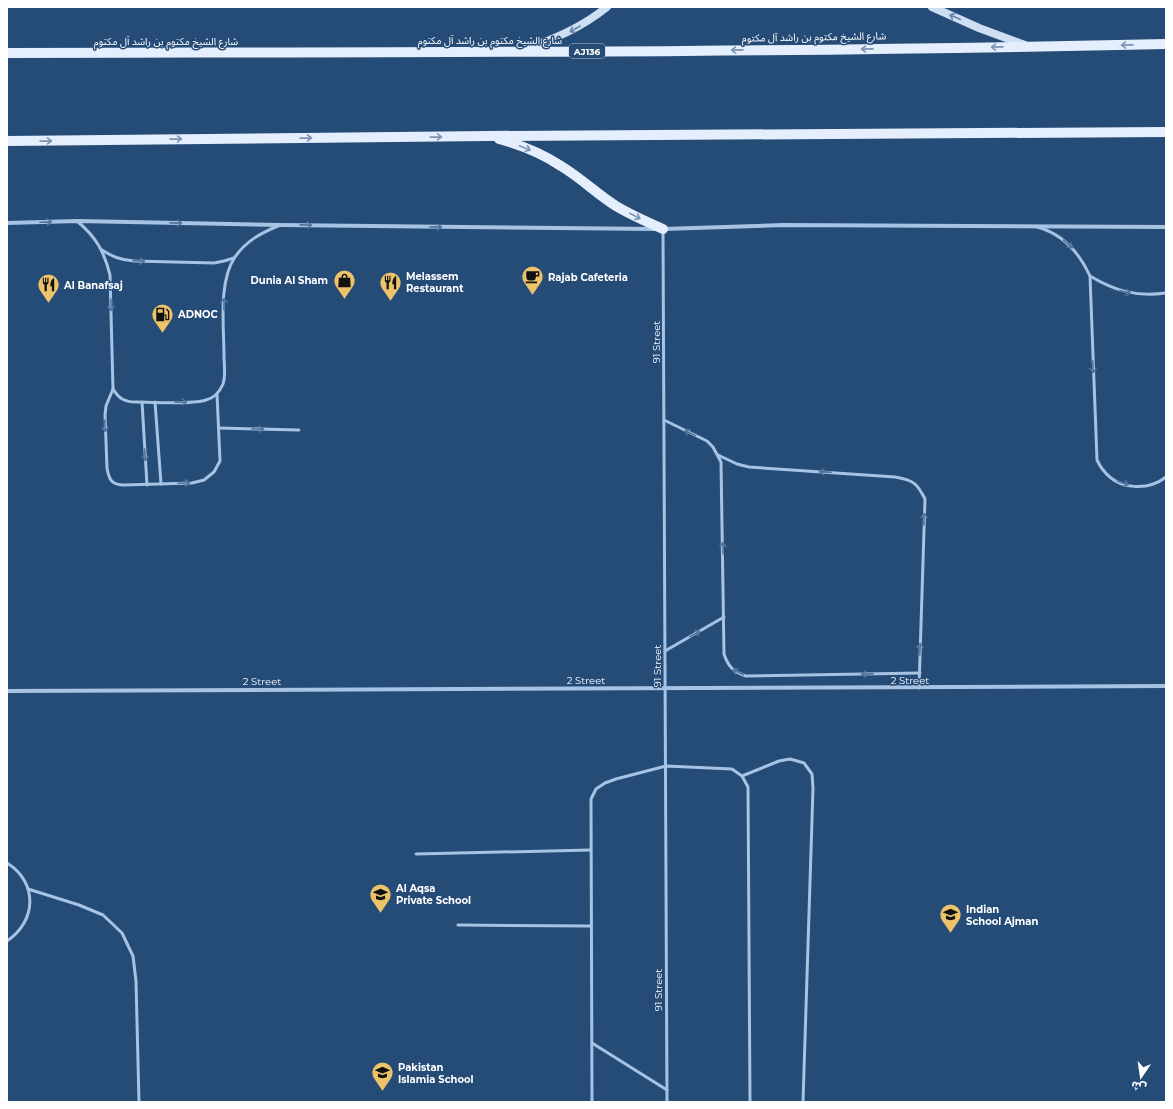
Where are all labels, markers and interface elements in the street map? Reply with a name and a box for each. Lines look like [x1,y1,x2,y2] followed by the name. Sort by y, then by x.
[949,13,961,20] one-way arrow
[569,25,581,33] one-way arrow
[742,29,886,47] street label: شارع الشيخ مكتوم بن راشد آل مكتوم
[418,34,562,49] street label: شارع الشيخ مكتوم بن راشد آل مكتوم
[94,35,238,50] street label: شارع الشيخ مكتوم بن راشد آل مكتوم
[1121,41,1134,49] one-way arrow
[991,43,1004,51] one-way arrow
[569,44,605,58] road number: AJ136
[861,45,874,53] one-way arrow
[731,46,744,54] one-way arrow
[429,133,442,140] one-way arrow
[299,134,312,142] one-way arrow
[169,135,182,143] one-way arrow
[39,137,52,145] one-way arrow
[518,144,530,152] one-way arrow
[629,213,641,220] one-way arrow
[39,218,52,225] one-way arrow
[169,219,182,227] one-way arrow
[299,221,312,229] one-way arrow
[429,223,442,231] one-way arrow
[1063,239,1073,249] one-way arrow
[132,257,145,265] one-way arrow
[519,264,545,297] cafe icon: Rajab Cafeteria
[331,267,357,300] shop icon: Dunia Al Sham
[377,269,403,302] restaurant icon: Melassem Restaurant
[406,270,464,295] place label: Melassem Restaurant
[548,271,628,284] place label: Rajab Cafeteria
[35,272,61,305] restaurant icon: Al Banafsaj
[251,274,328,287] place label: Dunia Al Sham
[63,279,123,292] place label: Al Banafsaj
[1118,288,1131,296] one-way arrow
[107,298,114,311] one-way arrow
[220,298,228,311] one-way arrow
[149,301,175,334] fuel station icon: ADNOC
[177,308,218,321] place label: ADNOC
[650,321,663,363] street label: 91 Street
[1090,360,1097,373] one-way arrow
[174,398,187,406] one-way arrow
[101,419,109,432] one-way arrow
[251,425,264,433] one-way arrow
[685,429,697,436] one-way arrow
[142,448,149,461] one-way arrow
[819,468,832,475] one-way arrow
[177,479,190,487] one-way arrow
[1117,480,1129,488] one-way arrow
[921,513,928,526] one-way arrow
[719,542,727,555] one-way arrow
[689,629,701,637] one-way arrow
[917,643,924,656] one-way arrow
[651,645,664,687] street label: 91 Street
[732,668,744,675] one-way arrow
[861,670,874,678] one-way arrow
[567,674,605,687] street label: 2 Street
[891,674,929,687] street label: 2 Street
[243,675,281,688] street label: 2 Street
[368,881,394,914] school or university icon: Al Aqsa Private School
[395,882,471,907] place label: Al Aqsa Private School
[938,902,964,935] school or university icon: Indian School Ajman
[966,903,1039,928] place label: Indian School Ajman
[652,969,665,1011] street label: 91 Street
[1121,1057,1161,1097] north arrow
[369,1060,395,1093] school or university icon: Pakistan Islamia School
[398,1061,474,1086] place label: Pakistan Islamia School
[1130,1078,1148,1095] text: ش

